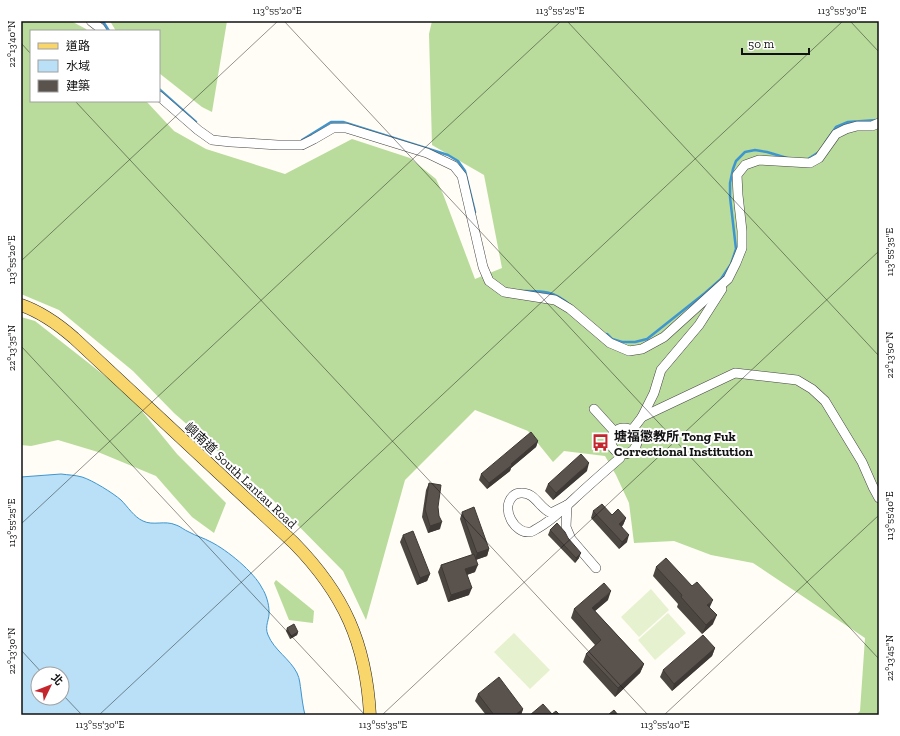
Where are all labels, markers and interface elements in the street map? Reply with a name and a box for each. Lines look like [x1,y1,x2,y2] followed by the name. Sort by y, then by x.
[252,5,302,17] text: 113°55'20"E
[536,5,584,17] text: 113°55'25"E
[818,5,867,17] text: 113°55'30"E
[6,20,18,67] text: 22°13'40"N
[30,30,160,102] legend
[742,30,809,56] scale bar
[748,37,775,51] text: 50 m
[66,39,90,53] text: 道路
[66,59,90,73] text: 水域
[66,79,90,93] text: 建築
[884,228,896,276] text: 113°55'35"E
[6,235,18,285] text: 113°55'20"E
[6,324,18,371] text: 22°13'35"N
[884,331,896,378] text: 22°13'50"N
[181,419,300,531] street label: 嶼南道 South Lantau Road
[614,429,753,459] place label: 塘福懲教所 Tong Fuk Correctional Institution
[591,433,611,453] bus stop icon: 塘福懲教所 Tong Fuk Correctional Institution
[884,491,896,541] text: 113°55'40"E
[6,499,18,547] text: 113°55'25"E
[6,627,18,674] text: 22°13'30"N
[884,634,896,681] text: 22°13'45"N
[30,666,70,706] north arrow
[48,671,65,688] text: 北
[76,719,125,731] text: 113°55'30"E
[359,719,407,731] text: 113°55'35"E
[640,719,690,731] text: 113°55'40"E

